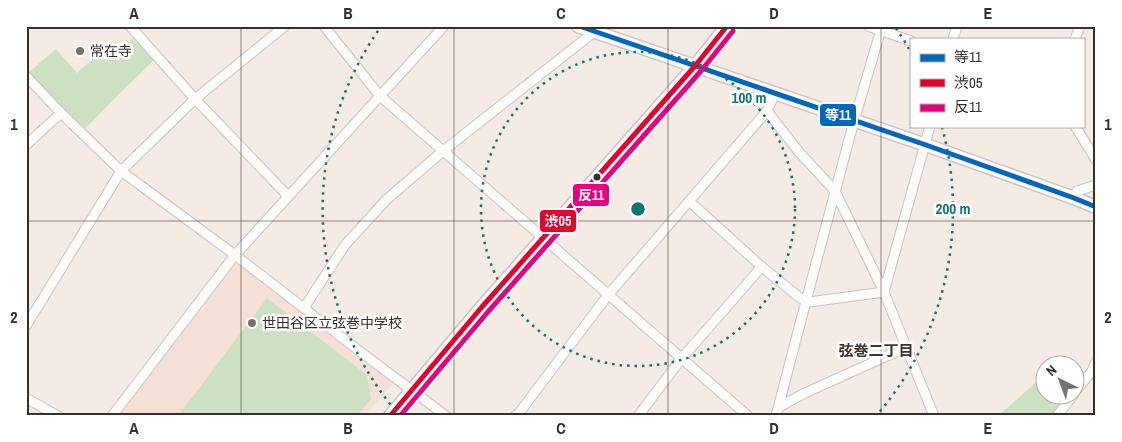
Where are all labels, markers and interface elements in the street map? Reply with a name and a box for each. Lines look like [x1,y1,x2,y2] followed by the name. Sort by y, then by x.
[129,2,139,24] text: A
[343,2,353,24] text: B
[556,2,566,24] text: C
[769,2,779,24] text: D
[984,2,993,24] text: E
[910,38,1084,128] legend
[90,42,132,60] place label: 常在寺
[74,45,86,57] marker: 常在寺
[954,46,982,67] text: 等11
[954,72,983,93] text: 渋05
[732,87,766,108] text: 100 m
[954,96,982,117] text: 反11
[819,103,857,127] line badge: 等11
[825,106,852,124] text: 等11
[10,113,18,135] text: 1
[1104,113,1112,135] text: 1
[592,172,602,182] unlabelled marker
[572,183,610,207] line badge: 反11
[578,186,605,204] text: 反11
[936,198,970,219] text: 200 m
[629,200,647,218] centre of rings
[539,209,577,233] line badge: 渋05
[545,212,572,230] text: 渋05
[10,306,18,328] text: 2
[1104,306,1112,328] text: 2
[262,314,402,332] place label: 世田谷区立弦巻中学校
[246,317,258,329] marker: 世田谷区立弦巻中学校
[838,340,914,361] district label: 弦巻二丁目
[1034,354,1084,404] north arrow
[1042,361,1060,380] text: N
[129,417,139,439] text: A
[343,417,353,439] text: B
[556,417,566,439] text: C
[769,417,779,439] text: D
[984,417,993,439] text: E

